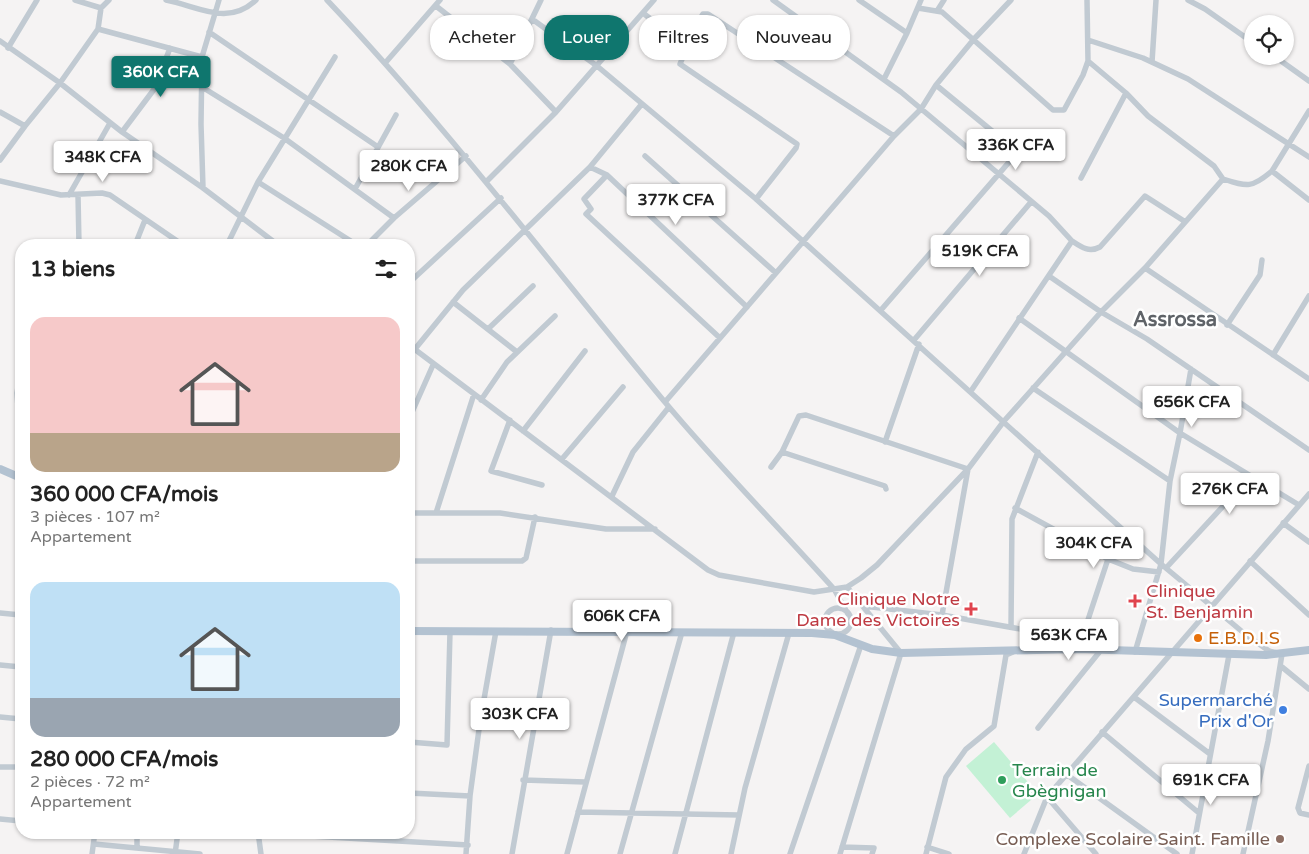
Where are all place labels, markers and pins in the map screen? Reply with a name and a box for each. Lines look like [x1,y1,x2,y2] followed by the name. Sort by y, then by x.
[109,56,213,98] pin: 360K CFA
[964,128,1068,171] pin: 336K CFA
[51,140,155,183] pin: 348K CFA
[357,150,461,192] pin: 280K CFA
[624,184,728,226] pin: 377K CFA
[928,234,1032,277] pin: 519K CFA
[1140,386,1244,428] pin: 656K CFA
[1178,472,1282,515] pin: 276K CFA
[1042,526,1146,569] pin: 304K CFA
[1146,580,1253,623] place label: Clinique St. Benjamin
[796,588,960,631] place label: Clinique Notre Dame des Victoires
[1128,594,1142,608] marker: Clinique St. Benjamin
[570,600,674,642] pin: 606K CFA
[964,602,978,616] marker: Clinique Notre Dame des Victoires
[1017,618,1121,661] pin: 563K CFA
[1208,627,1280,649] place label: E.B.D.I.S
[1192,632,1204,644] marker: E.B.D.I.S
[1159,689,1273,732] place label: Supermarché Prix d'Or
[468,698,572,740] pin: 303K CFA
[1277,704,1289,716] marker: Supermarché Prix d'Or
[1012,759,1106,802] place label: Terrain de Gbègnigan
[1159,764,1263,806] pin: 691K CFA
[996,774,1008,786] marker: Terrain de Gbègnigan
[995,828,1270,850] place label: Complexe Scolaire Saint. Famille
[1274,833,1286,845] marker: Complexe Scolaire Saint. Famille

